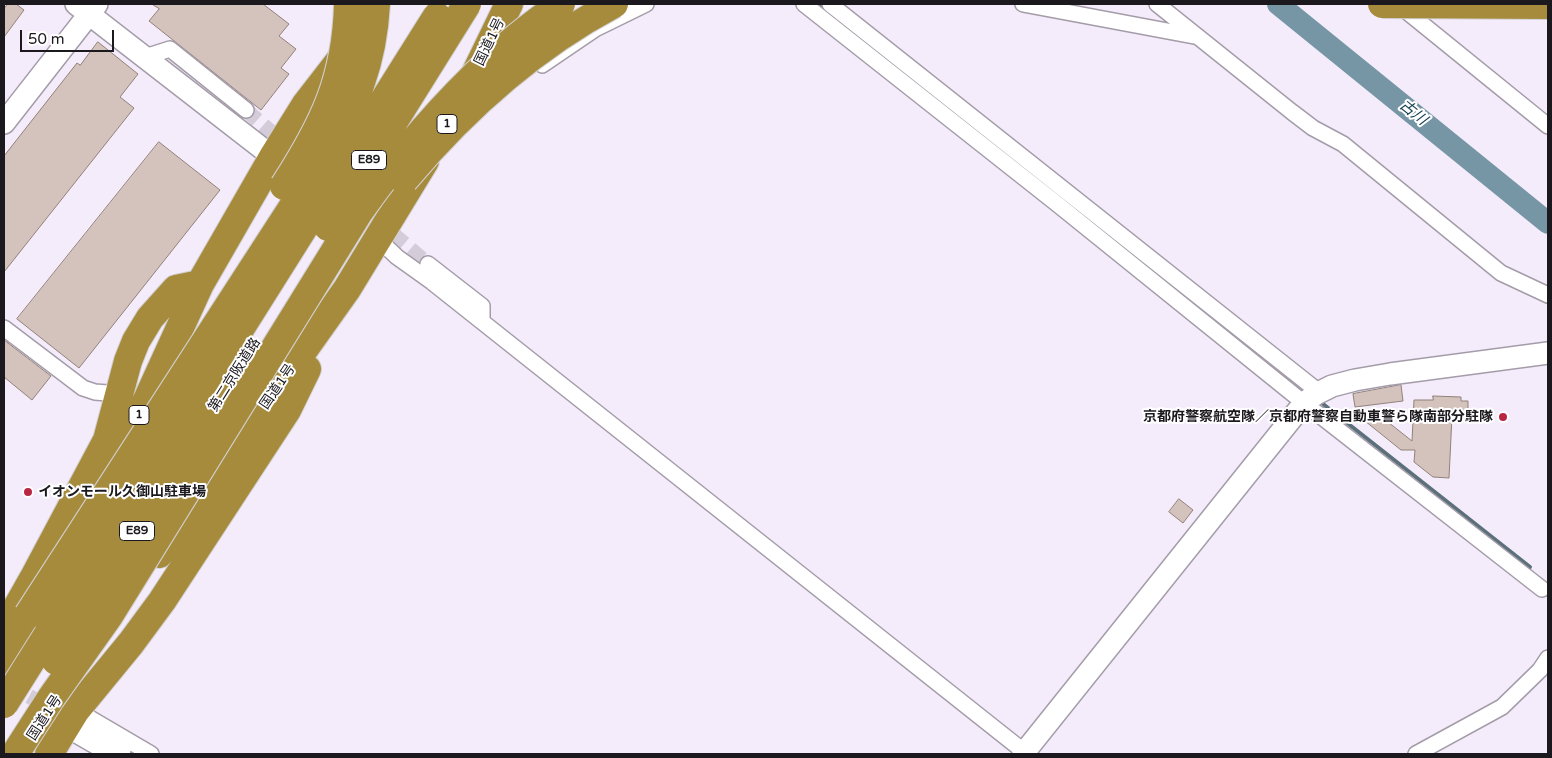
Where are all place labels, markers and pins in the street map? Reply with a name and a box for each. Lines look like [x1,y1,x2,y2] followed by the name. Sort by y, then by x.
[1143,409,1493,425] place label: 京都府警察航空隊／京都府警察自動車警ら隊南部分駐隊
[1497,411,1509,423] marker: 京都府警察航空隊／京都府警察自動車警ら隊南部分駐隊
[38,484,206,500] place label: イオンモール久御山駐車場
[22,486,34,498] marker: イオンモール久御山駐車場

